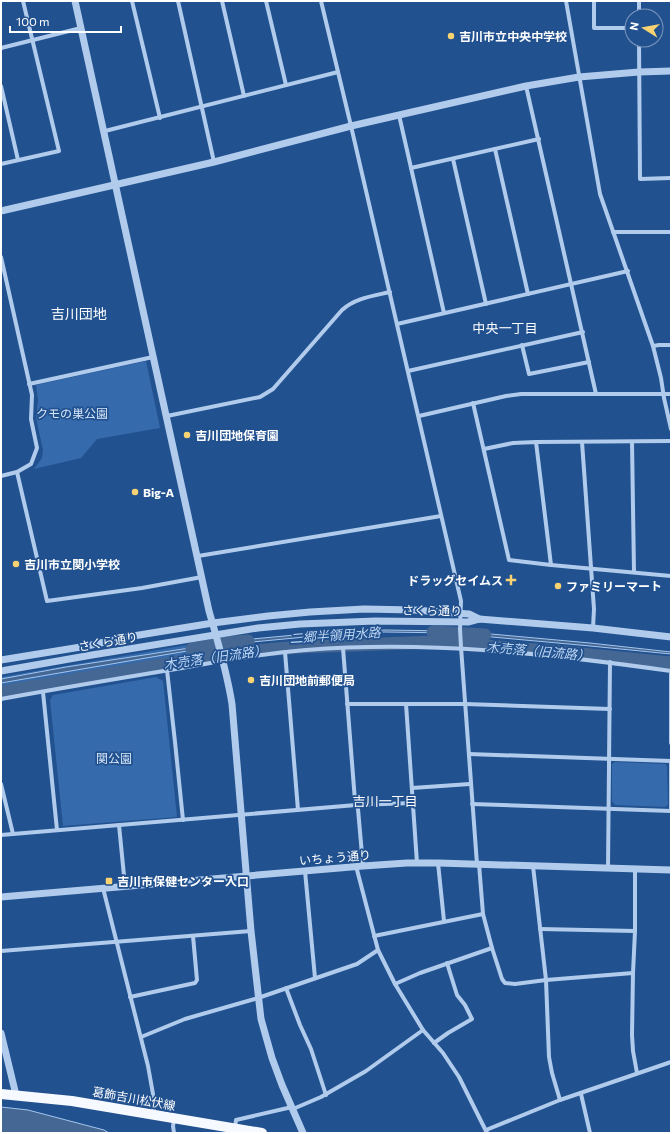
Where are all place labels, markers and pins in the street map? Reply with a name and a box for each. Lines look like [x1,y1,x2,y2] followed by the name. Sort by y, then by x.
[459,29,567,43] place label: 吉川市立中央中学校
[446,31,456,41] marker: 吉川市立中央中学校
[195,428,279,442] place label: 吉川団地保育園
[182,430,192,440] marker: 吉川団地保育園
[143,485,175,499] place label: Big-A
[130,487,140,497] marker: Big-A
[24,557,120,571] place label: 吉川市立関小学校
[11,559,21,569] marker: 吉川市立関小学校
[407,573,503,587] place label: ドラッグセイムス
[506,575,516,585] marker: ドラッグセイムス
[566,579,662,593] place label: ファミリーマート
[553,581,563,591] marker: ファミリーマート
[259,673,355,687] place label: 吉川団地前郵便局
[246,675,256,685] marker: 吉川団地前郵便局
[117,874,249,888] place label: 吉川市保健センター入口
[104,876,114,886] marker: 吉川市保健センター入口

